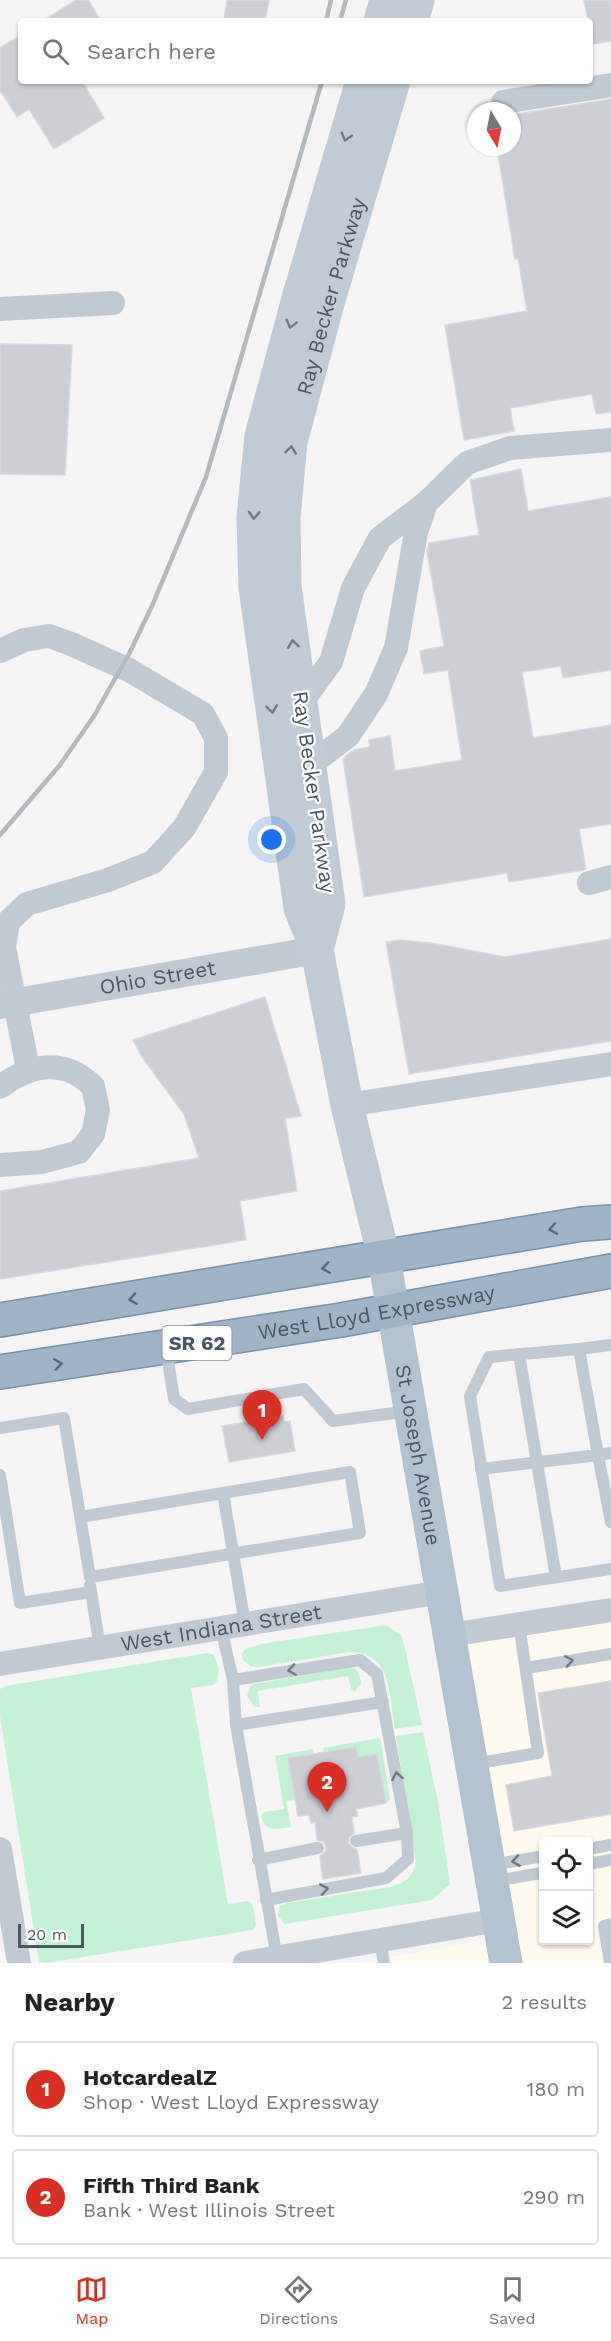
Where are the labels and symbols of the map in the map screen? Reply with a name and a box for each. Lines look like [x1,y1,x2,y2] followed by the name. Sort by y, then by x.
[467,102,521,156] north arrow
[341,131,353,142] one-way arrow
[291,194,371,398] street label: Ray Becker Parkway
[286,318,298,329] one-way arrow
[284,445,296,455] one-way arrow
[248,510,261,520] one-way arrow
[288,640,300,649] one-way arrow
[288,689,341,895] street label: Ray Becker Parkway
[265,704,277,713] one-way arrow
[257,825,286,854] your location
[98,955,218,999] street label: Ohio Street
[548,1223,558,1235] one-way arrow
[321,1261,331,1274] one-way arrow
[256,1279,497,1345] street label: West Lloyd Expressway
[129,1292,138,1304] one-way arrow
[162,1326,232,1360] road number: SR 62
[53,1358,63,1370] one-way arrow
[391,1363,447,1547] street label: St Joseph Avenue
[242,1390,282,1440] pin: 1
[119,1599,324,1656] street label: West Indiana Street
[564,1655,573,1667] one-way arrow
[287,1664,296,1676] one-way arrow
[308,1762,346,1812] pin: 2
[391,1771,403,1781] one-way arrow
[512,1854,521,1866] one-way arrow
[318,1883,328,1896] one-way arrow
[18,1921,84,1948] scale bar

